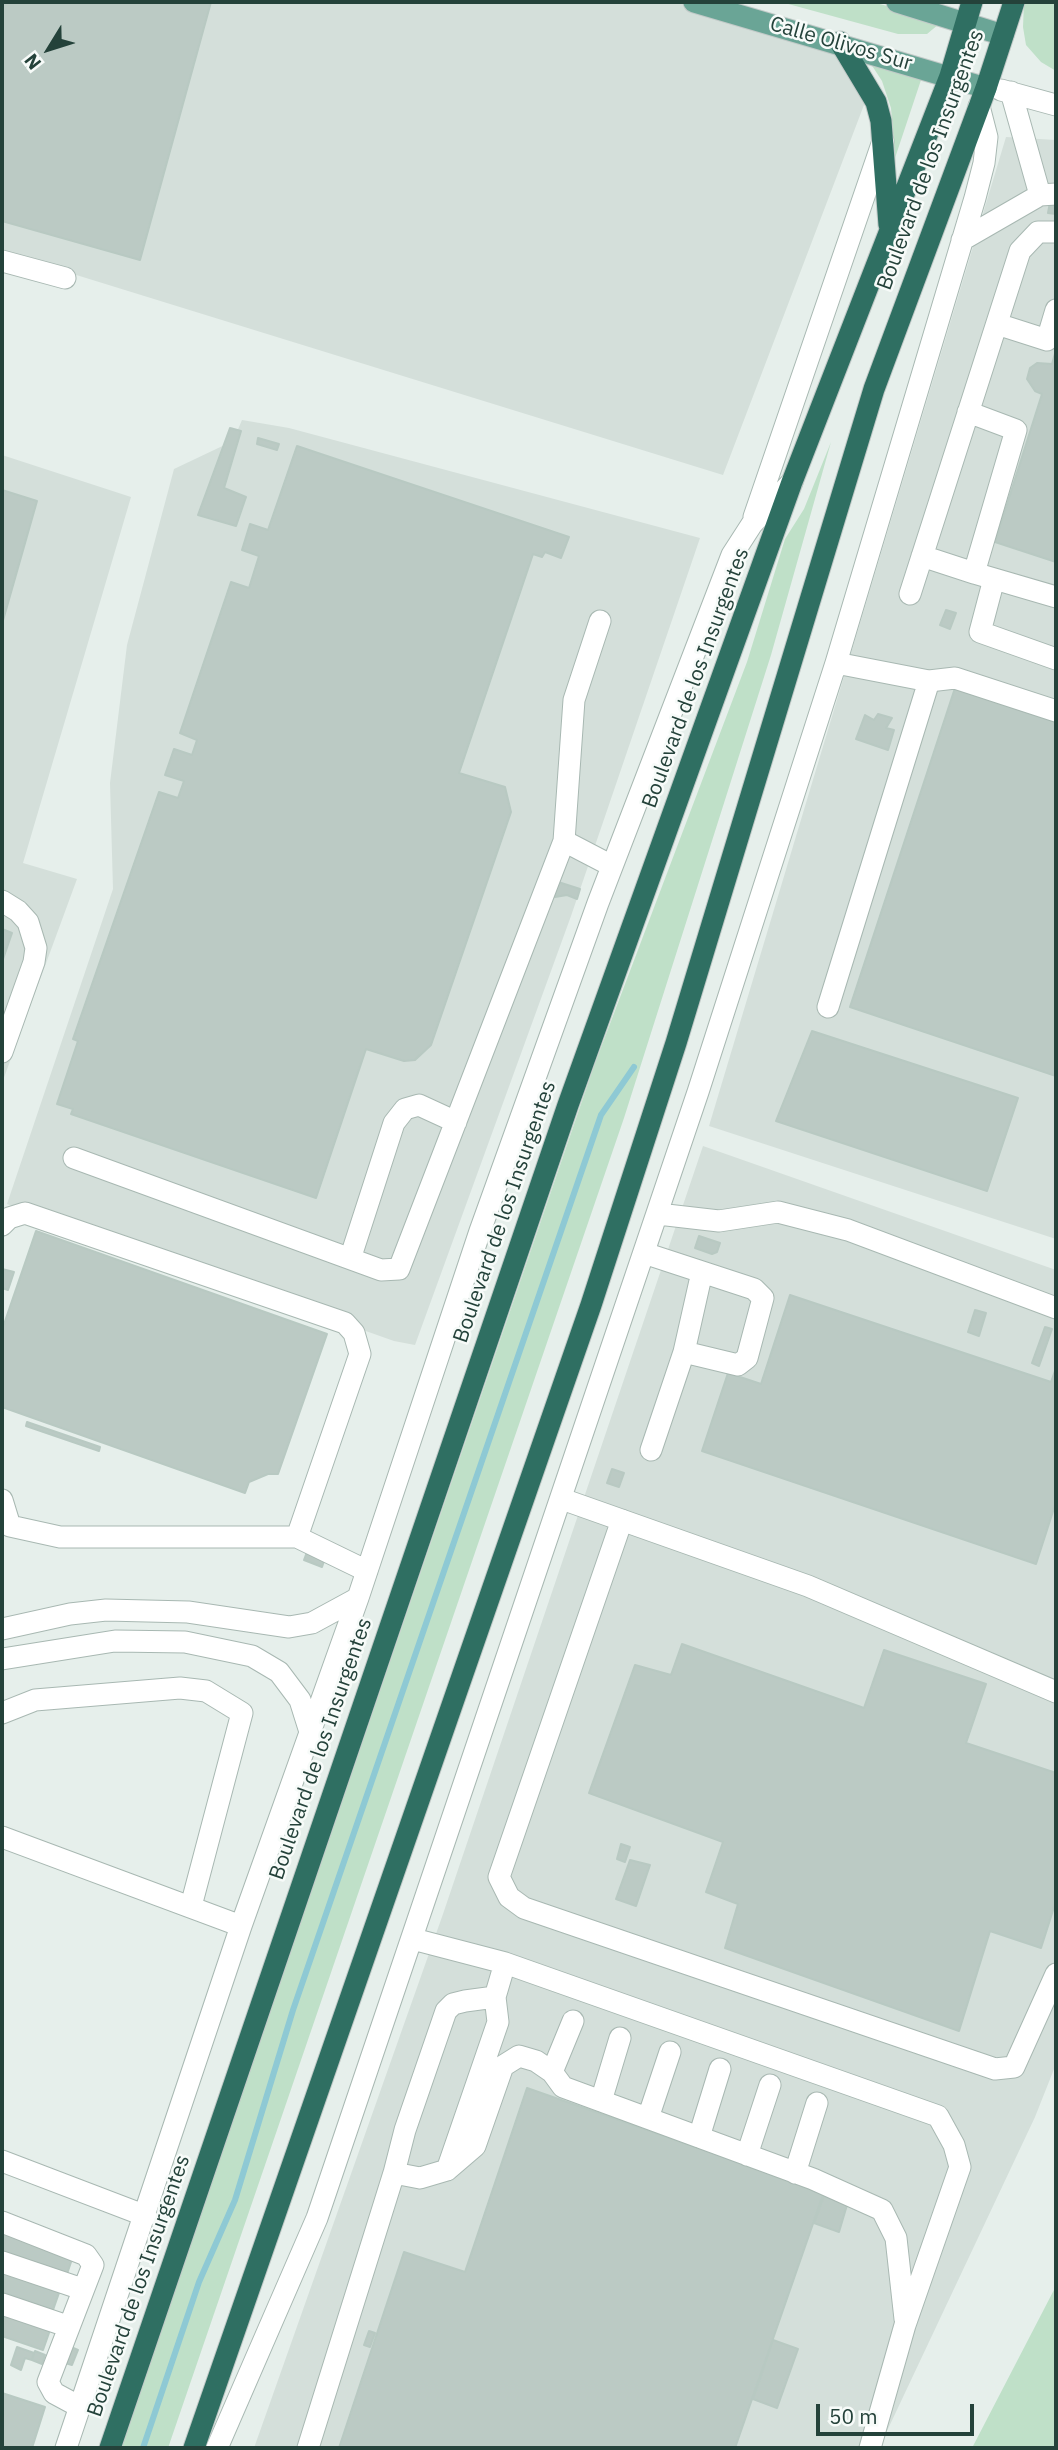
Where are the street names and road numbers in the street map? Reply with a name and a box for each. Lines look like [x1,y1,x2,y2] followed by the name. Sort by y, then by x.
[767,12,915,76] street label: Calle Olivos Sur
[872,26,990,294] street label: Boulevard de los Insurgentes
[637,544,755,812] street label: Boulevard de los Insurgentes
[448,1078,562,1346] street label: Boulevard de los Insurgentes
[264,1615,378,1883] street label: Boulevard de los Insurgentes
[82,2152,196,2420] street label: Boulevard de los Insurgentes

